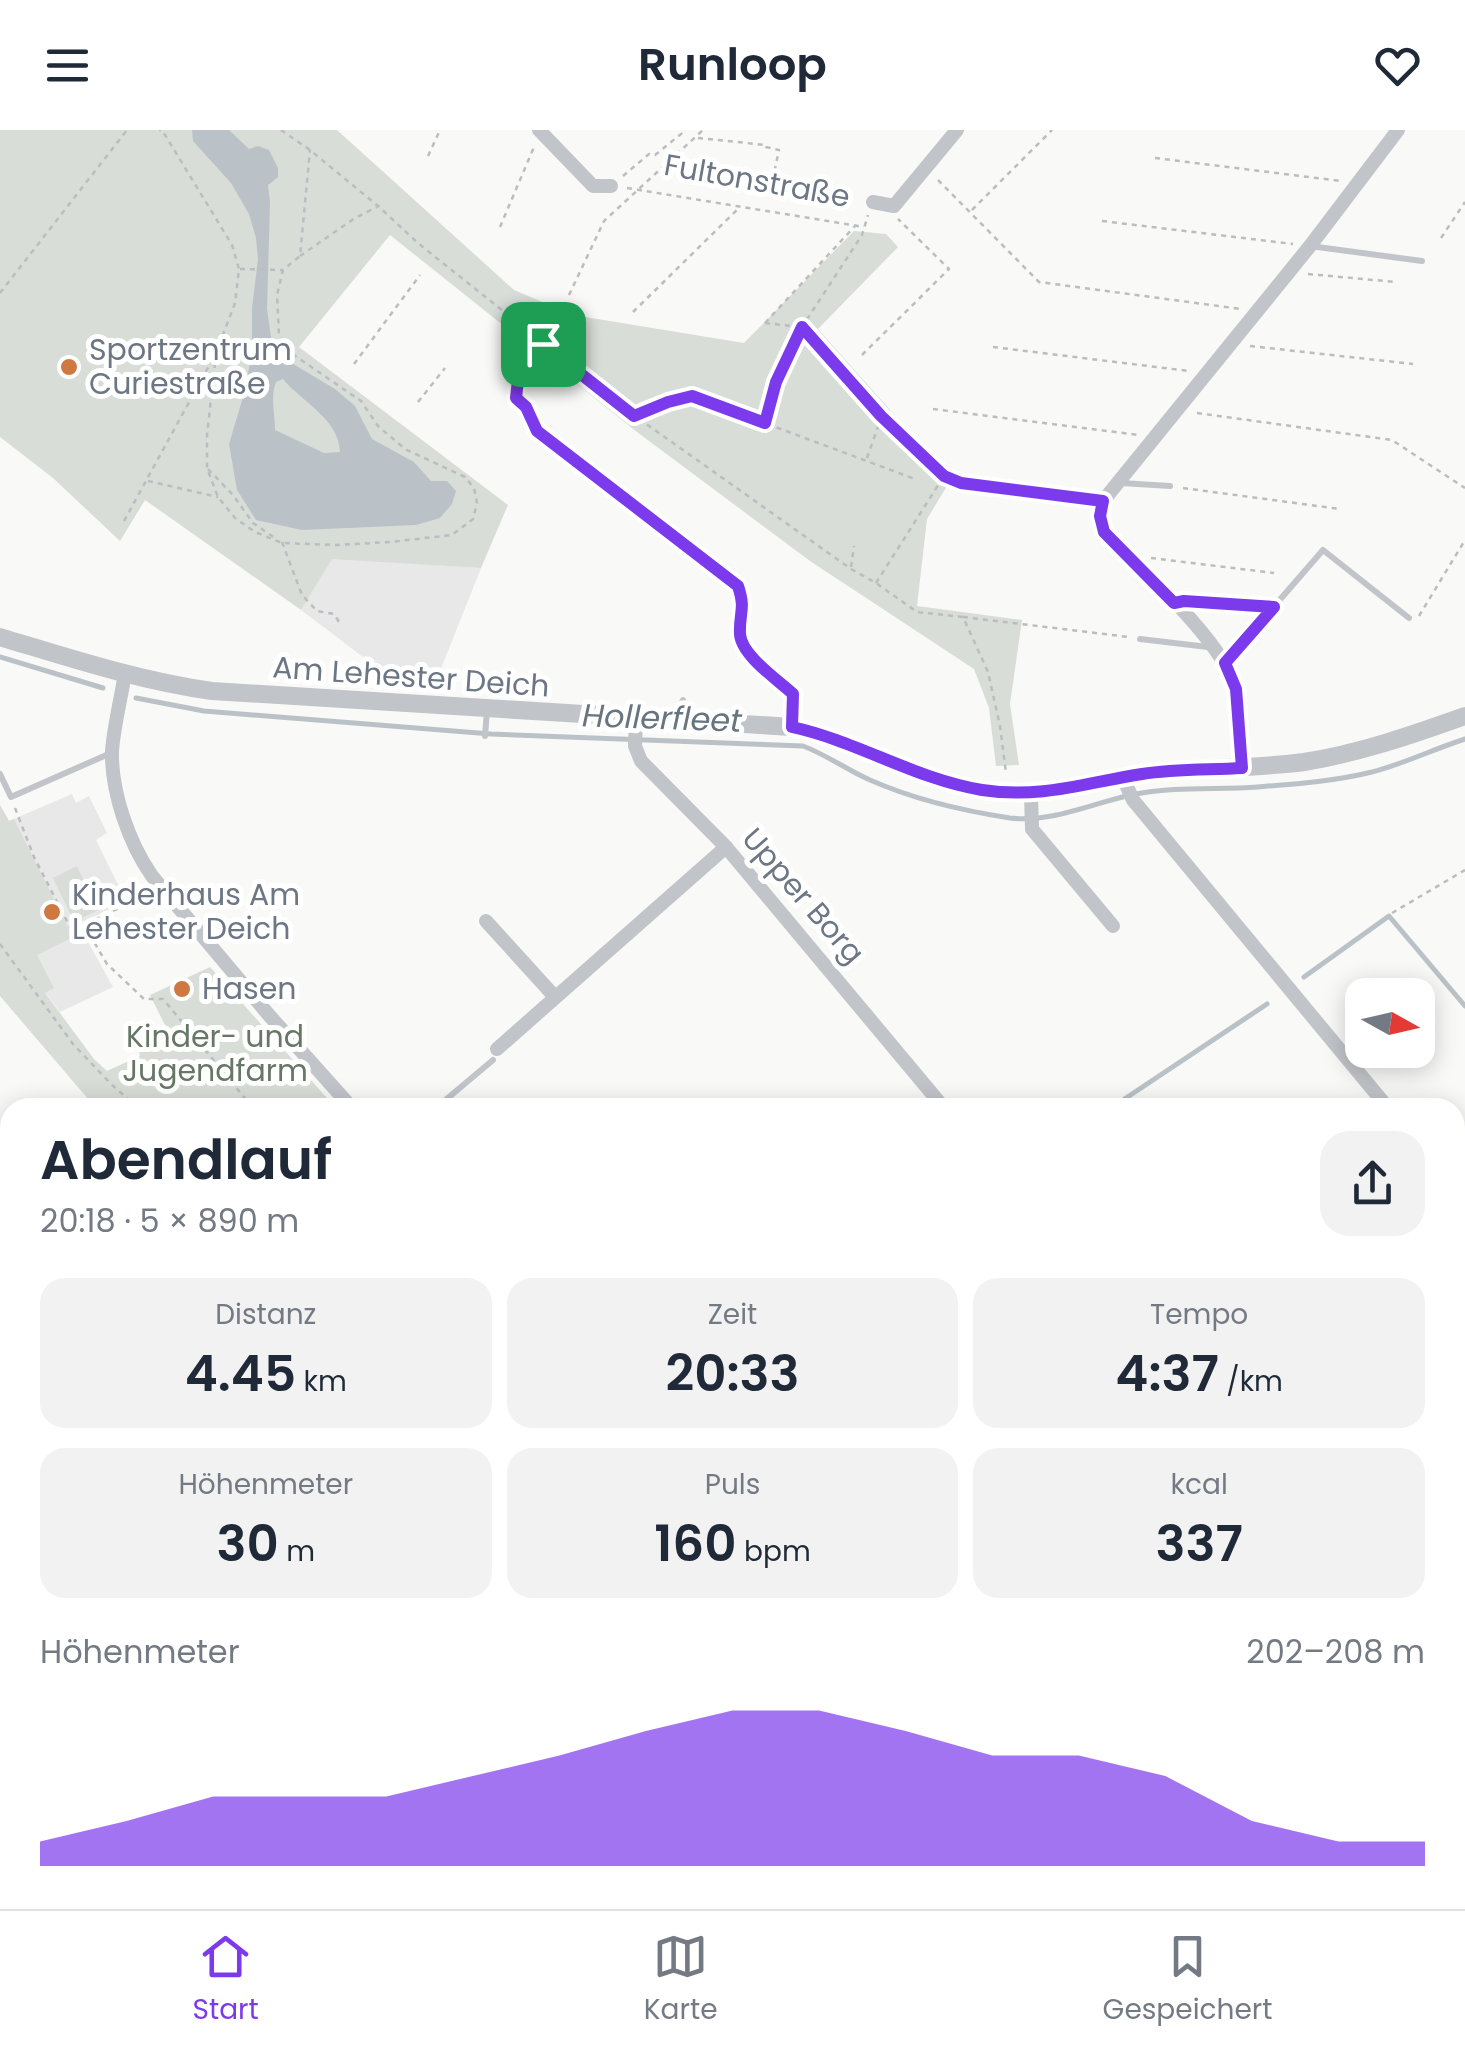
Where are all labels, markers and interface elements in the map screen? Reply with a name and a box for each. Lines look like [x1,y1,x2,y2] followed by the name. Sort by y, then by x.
[638,33,827,96] text: Runloop
[40,38,95,93] icon: menu
[1370,38,1425,93] icon: heart
[661,143,853,218] street label: Fultonstraße
[501,302,586,387] pin
[516,317,571,372] icon: arrive
[89,328,292,405] place label: Sportzentrum Curiestraße
[58,356,80,378] marker: Sportzentrum Curiestraße
[271,645,551,708] street label: Am Lehester Deich
[581,692,744,743] water label: Hollerfleet
[732,818,875,973] street label: Upper Borg
[72,873,300,950] place label: Kinderhaus Am Lehester Deich
[41,901,63,923] marker: Kinderhaus Am Lehester Deich
[202,967,297,1010] place label: Hasen
[171,978,193,1000] marker: Hasen
[1345,978,1435,1068] north arrow
[1345,978,1435,1068] map controls
[122,1015,308,1092] park label: Kinder- und Jugendfarm
[40,1121,332,1198] text: Abendlauf
[1320,1131,1425,1236] button: share
[40,1198,299,1243] text: 20:18 · 5 × 890 m
[215,1295,316,1334] text: Distanz
[708,1295,757,1334] text: Zeit
[1150,1295,1248,1334] text: Tempo
[185,1338,296,1409] text: 4.45
[665,1338,800,1409] text: 20:33
[1115,1338,1219,1409] text: 4:37
[296,1362,347,1401] text: km
[1219,1362,1283,1401] text: /km
[178,1465,353,1504] text: Höhenmeter
[705,1465,760,1504] text: Puls
[1171,1465,1228,1504] text: kcal
[217,1508,279,1579] text: 30
[654,1508,737,1579] text: 160
[1156,1508,1243,1579] text: 337
[279,1532,315,1571] text: m
[737,1532,811,1571] text: bpm
[40,1629,240,1674] text: Höhenmeter
[1246,1629,1425,1674] text: 202–208 m
[193,1929,259,2031] tab: Start
[644,1929,718,2031] tab: Karte
[1103,1929,1272,2031] tab: Gespeichert

